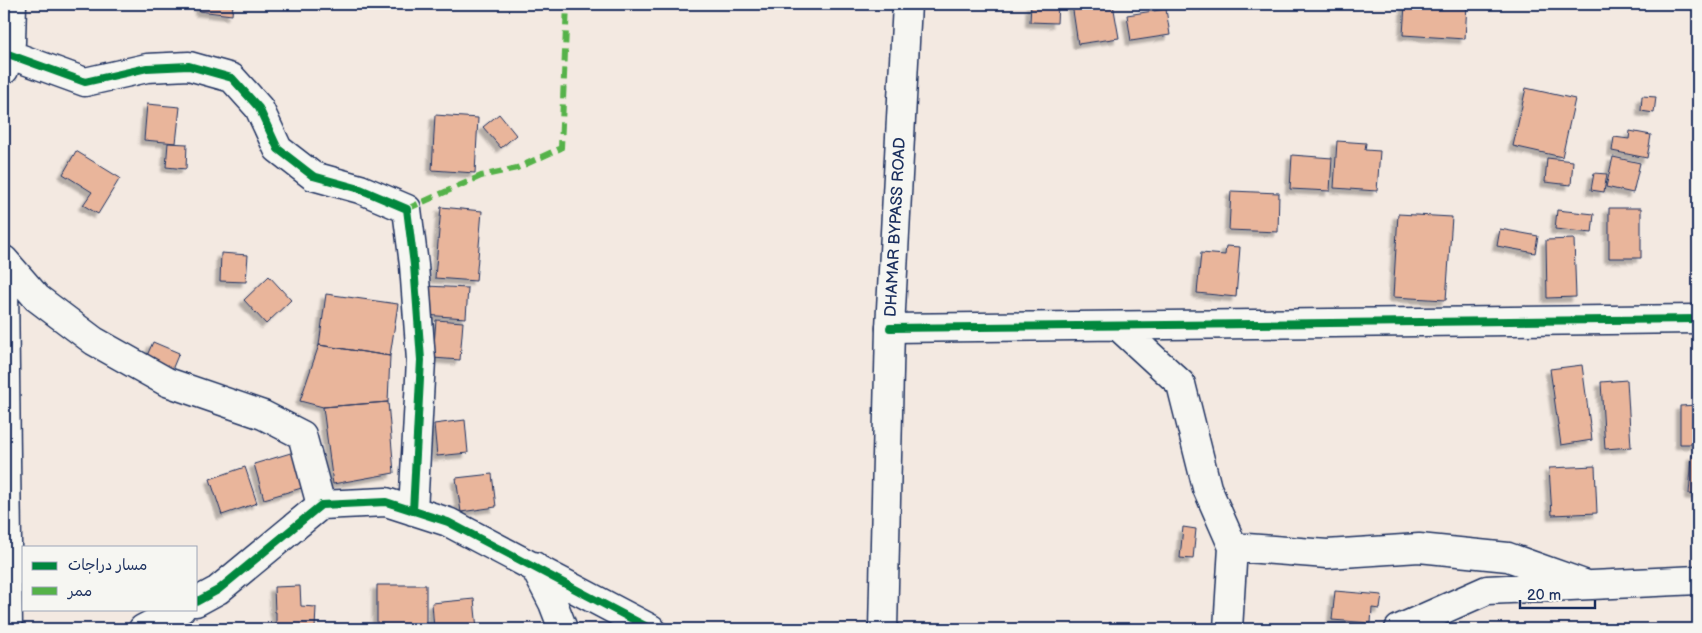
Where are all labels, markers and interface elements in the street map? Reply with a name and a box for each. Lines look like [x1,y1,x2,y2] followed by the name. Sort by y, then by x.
[881,137,909,318] street label: DHAMAR BYPASS ROAD
[22,546,198,610] legend
[68,556,147,575] text: مسار دراجات
[1520,578,1594,610] scale bar
[66,582,92,601] text: ممر
[1527,586,1561,605] text: 20 m

